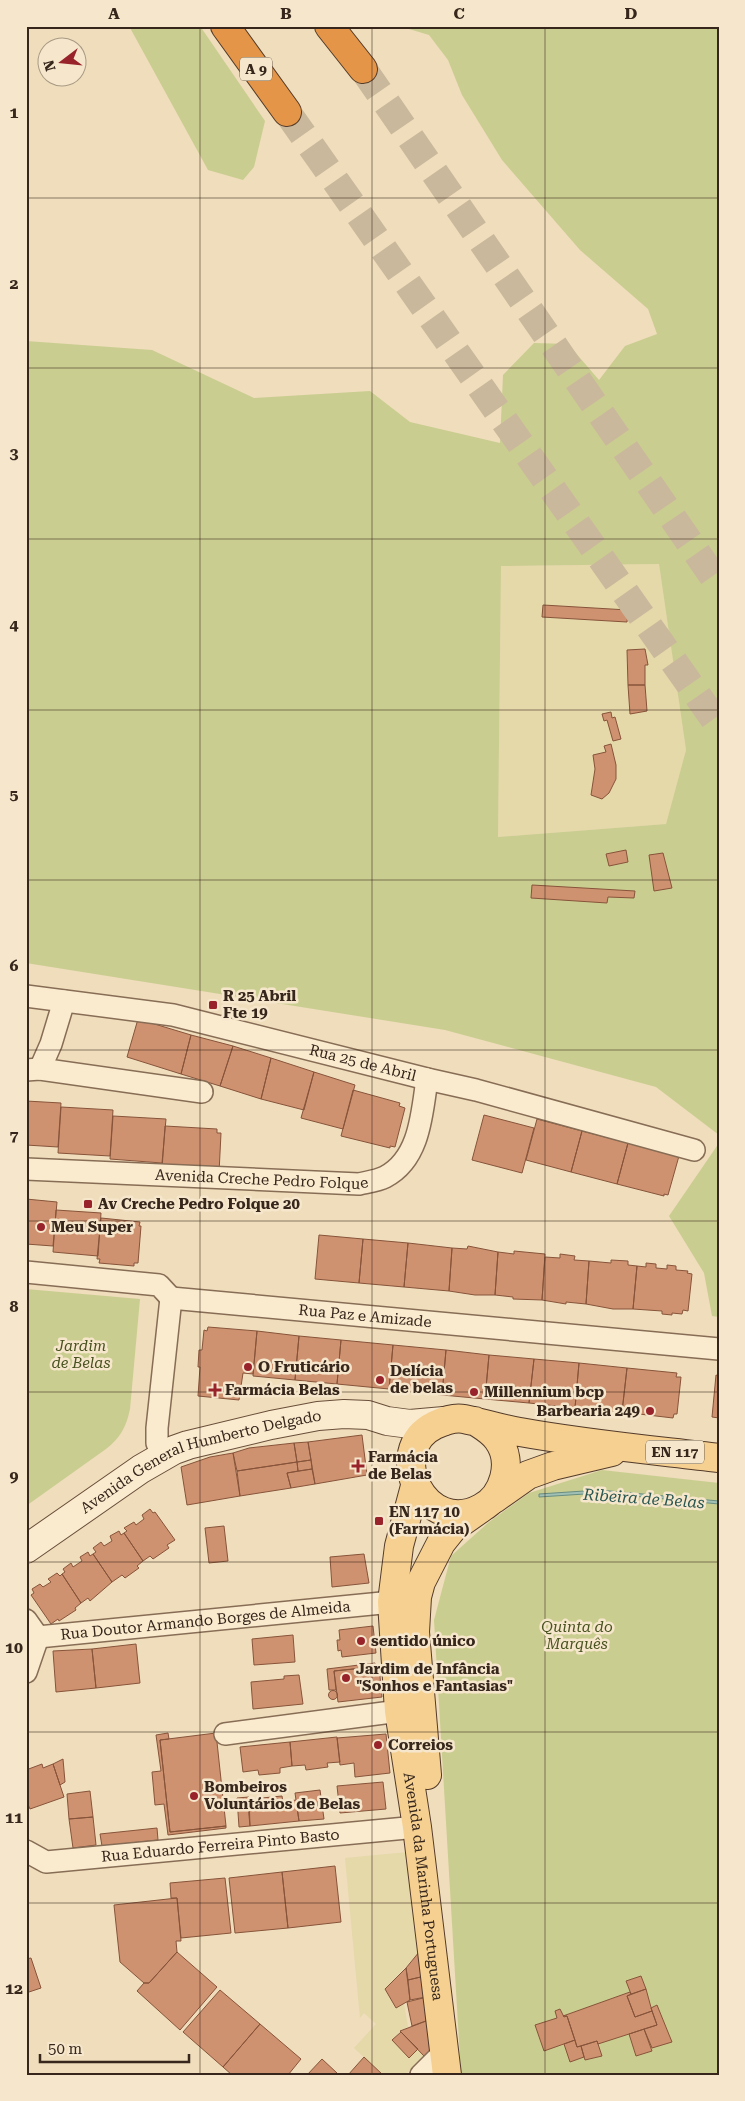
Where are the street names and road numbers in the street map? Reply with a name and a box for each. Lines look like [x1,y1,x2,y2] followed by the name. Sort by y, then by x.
[240,58,272,80] road number: A 9
[307,1041,419,1085] street label: Rua 25 de Abril
[155,1166,370,1193] street label: Avenida Creche Pedro Folque
[298,1301,432,1331] street label: Rua Paz e Amizade
[77,1407,323,1517] street label: Avenida General Humberto Delgado
[646,1440,704,1464] road number: EN 117
[60,1597,351,1644] street label: Rua Doutor Armando Borges de Almeida
[400,1771,447,2002] street label: Avenida da Marinha Portuguesa
[100,1825,340,1866] street label: Rua Eduardo Ferreira Pinto Basto

